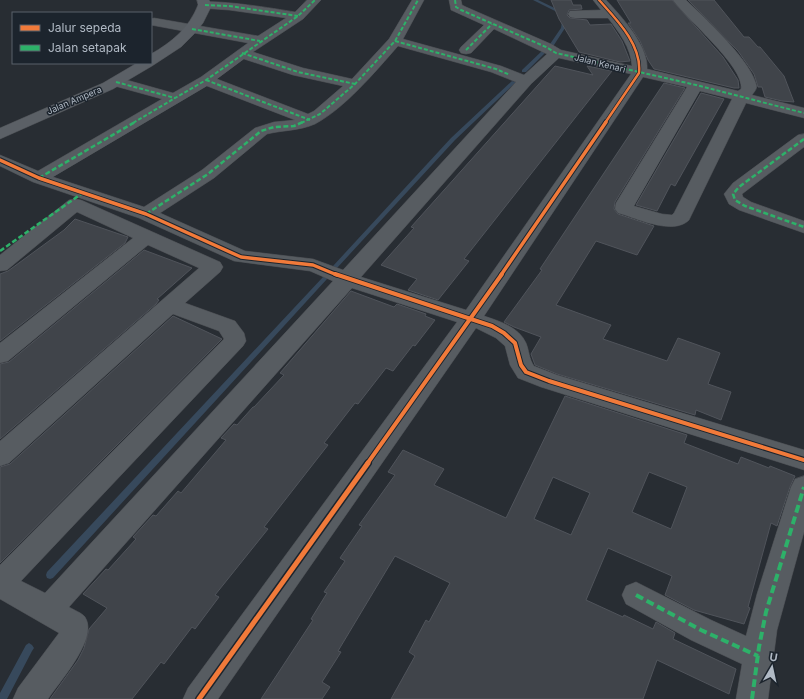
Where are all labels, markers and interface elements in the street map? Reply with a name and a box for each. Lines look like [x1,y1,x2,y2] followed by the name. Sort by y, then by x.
[12,12,152,64] legend
[48,20,121,35] text: Jalur sepeda
[48,40,127,55] text: Jalan setapak
[573,51,627,75] street label: Jalan Kenari
[45,83,103,117] street label: Jalan Ampera
[752,647,792,687] north arrow
[768,650,779,665] text: U

